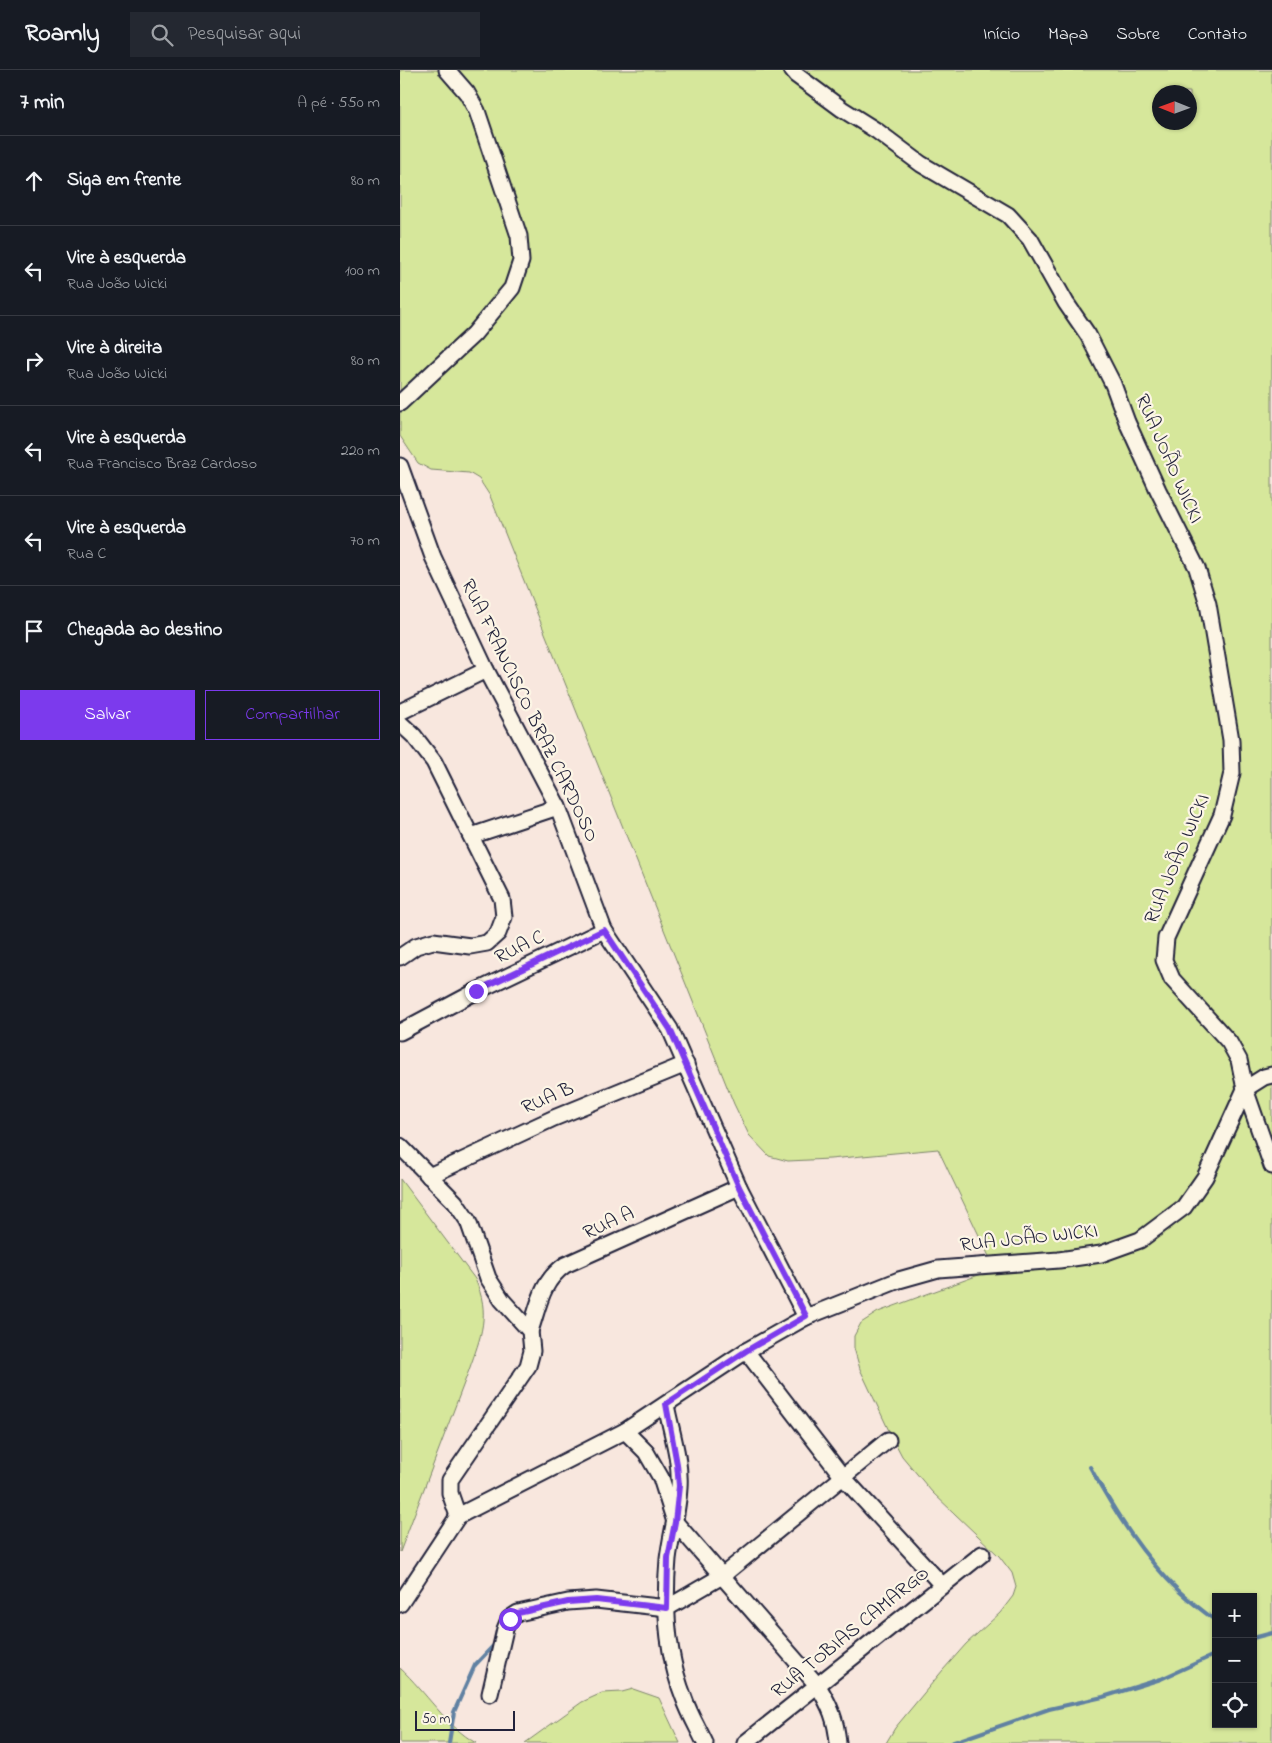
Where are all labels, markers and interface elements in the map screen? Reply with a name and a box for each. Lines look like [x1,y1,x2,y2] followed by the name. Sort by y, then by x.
[130,12,480,57] search box
[25,17,100,52] text: Roamly
[148,21,176,49] icon: search
[188,21,301,48] text: Pesquisar aqui
[983,22,1020,48] text: Início
[1048,22,1088,48] text: Mapa
[1116,22,1160,48] text: Sobre
[1188,22,1247,48] text: Contato
[1152,85,1197,130] north arrow
[20,88,64,118] text: 7 min
[297,91,380,115] text: A pé · 550 m
[20,167,48,195] icon: ahead
[67,167,181,194] text: Siga em frente
[351,169,380,193] text: 80 m
[67,245,186,272] text: Vire à esquerda
[20,257,48,285] icon: left
[345,259,380,283] text: 100 m
[67,272,167,296] text: Rua João Wicki
[67,335,162,362] text: Vire à direita
[20,347,48,375] icon: right
[351,349,380,373] text: 80 m
[67,362,167,386] text: Rua João Wicki
[1127,390,1209,528] street label: RUA JOÃO WICKI
[67,425,186,452] text: Vire à esquerda
[20,437,48,465] icon: left
[341,439,380,463] text: 220 m
[67,452,257,476] text: Rua Francisco Braz Cardoso
[67,515,186,542] text: Vire à esquerda
[20,527,48,555] icon: left
[350,529,380,553] text: 70 m
[67,542,106,566] text: Rua C
[453,575,605,847] street label: RUA FRANCISCO BRAZ CARDOSO
[20,617,48,645] icon: arrive
[67,617,222,644] text: Chegada ao destino
[20,690,195,740] button: Salvar
[205,690,380,740] button: Compartilhar
[1138,789,1218,929] street label: RUA JOÃO WICKI
[490,924,550,972] street label: RUA C
[465,980,488,1003] route end
[517,1075,579,1123] street label: RUA B
[579,1200,639,1248] street label: RUA A
[958,1217,1100,1261] street label: RUA JOÃO WICKI
[765,1560,937,1706] street label: RUA TOBIAS CAMARGO
[1212,1593,1257,1728] map controls
[1212,1593,1257,1638] button: +
[499,1608,522,1631] route start
[1212,1638,1257,1683] button: −
[1212,1683,1257,1728] button: locate
[415,1708,515,1731] scale bar
[422,1709,450,1730] text: 50 m

